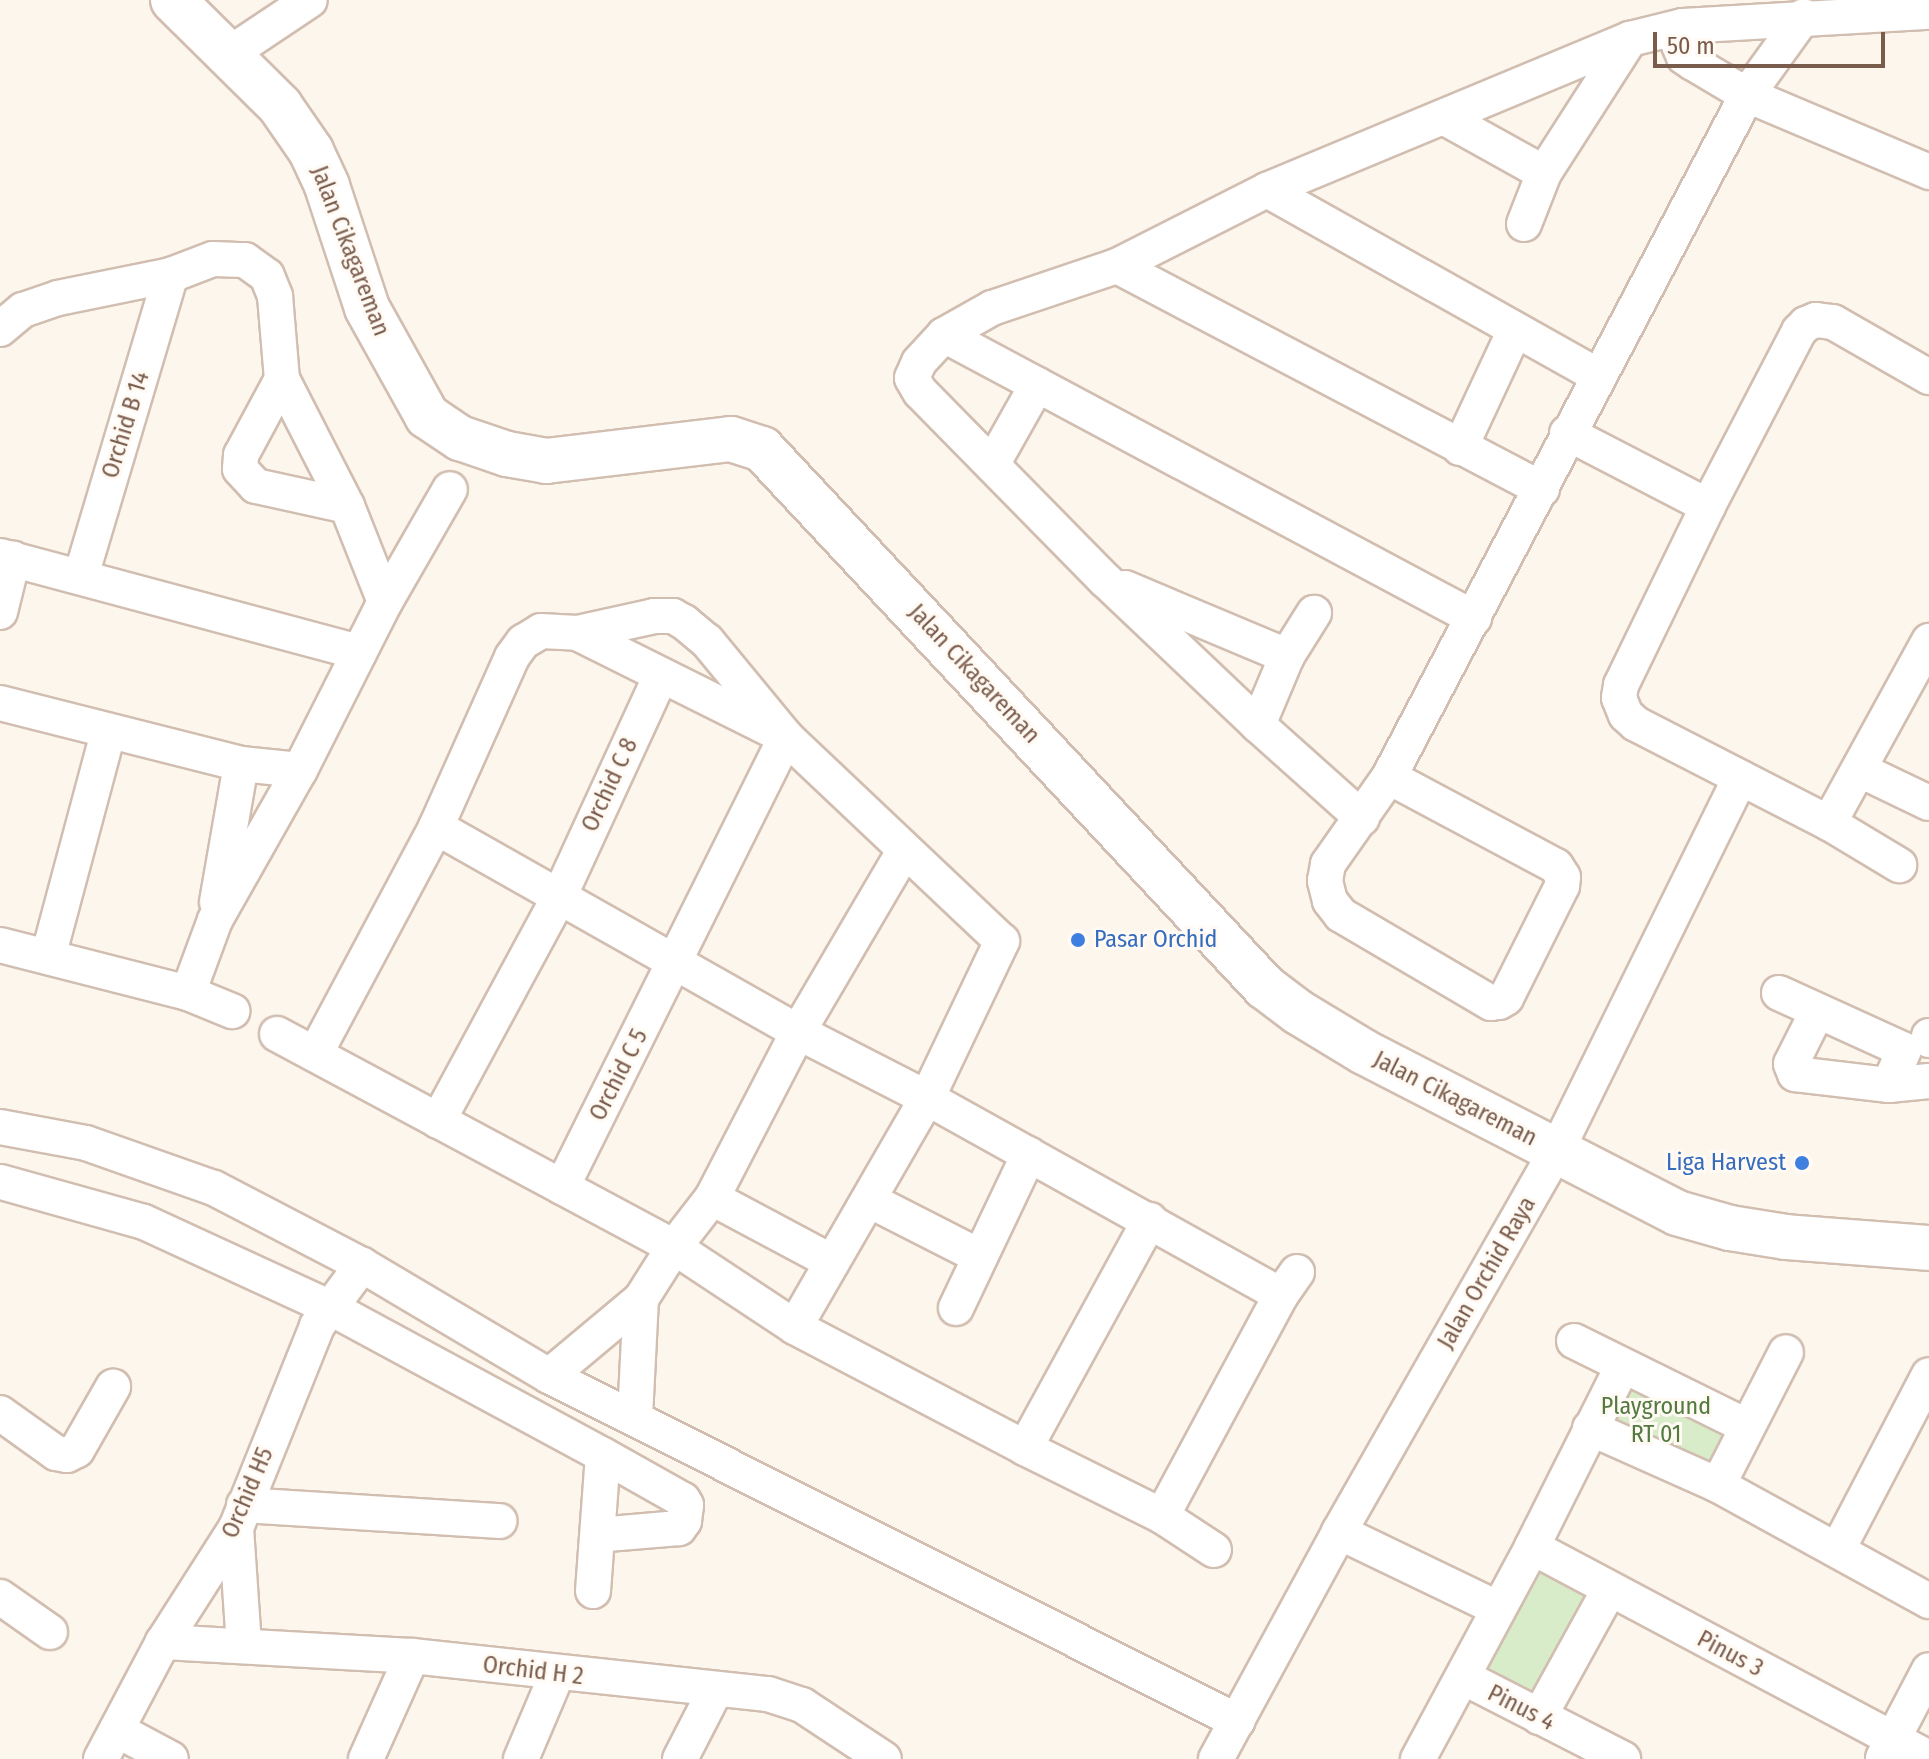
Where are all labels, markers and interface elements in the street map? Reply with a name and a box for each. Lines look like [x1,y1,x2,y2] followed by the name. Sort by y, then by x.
[1657,16,1889,66] scale bar
[1667,32,1715,60] text: 50 m
[304,162,396,340] street label: Jalan Cikagareman
[96,368,156,482] street label: Orchid B 14
[902,598,1046,750] street label: Jalan Cikagareman
[576,734,644,836] street label: Orchid C 8
[1094,926,1217,954] place label: Pasar Orchid
[1069,931,1087,949] marker: Pasar Orchid
[584,1024,654,1126] street label: Orchid C 5
[1368,1045,1542,1153] street label: Jalan Cikagareman
[1666,1149,1786,1177] place label: Liga Harvest
[1793,1154,1811,1172] marker: Liga Harvest
[1432,1192,1542,1354] street label: Jalan Orchid Raya
[1601,1393,1711,1449] park label: Playground RT 01
[216,1443,280,1543] street label: Orchid H5
[1692,1625,1768,1683] street label: Pinus 3
[481,1651,585,1691] street label: Orchid H 2
[1483,1679,1559,1737] street label: Pinus 4

